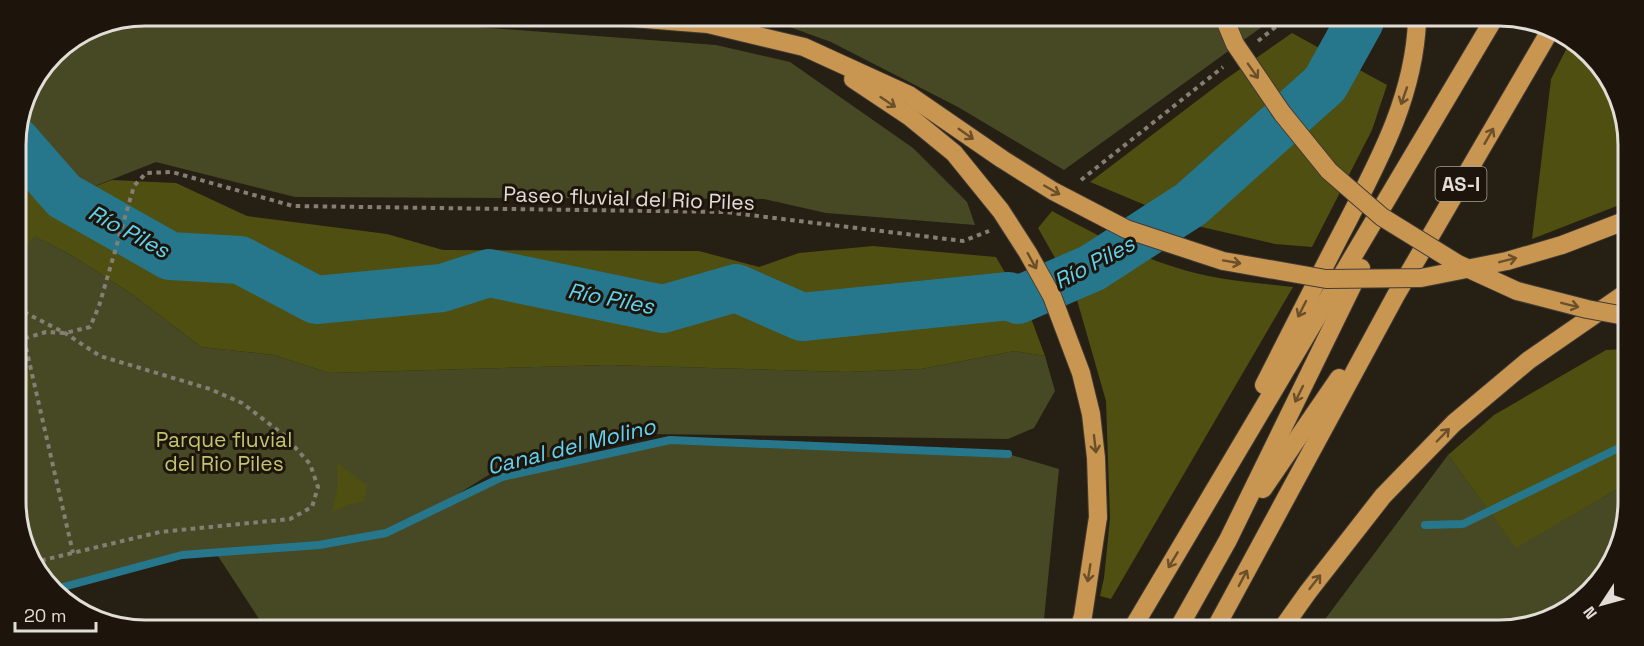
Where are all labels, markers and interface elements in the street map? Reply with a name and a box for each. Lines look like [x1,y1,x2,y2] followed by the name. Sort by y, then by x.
[1247,62,1259,79] one-way arrow
[1398,86,1409,105] one-way arrow
[879,96,896,108] one-way arrow
[957,128,974,140] one-way arrow
[1483,128,1495,145] one-way arrow
[1436,167,1486,201] road number: AS-I
[503,180,755,216] street label: Paseo fluvial del Rio Piles
[1043,185,1060,197] one-way arrow
[84,198,175,264] water label: Río Piles
[1049,229,1140,295] water label: Río Piles
[1027,252,1039,269] one-way arrow
[1498,254,1517,266] one-way arrow
[1222,257,1241,268] one-way arrow
[566,276,658,320] water label: Río Piles
[1296,300,1307,318] one-way arrow
[1560,300,1579,311] one-way arrow
[1293,385,1305,403] one-way arrow
[484,411,660,480] water label: Canal del Molino
[156,426,292,477] park label: Parque fluvial del Rio Piles
[1435,427,1450,442] one-way arrow
[1089,434,1100,454] one-way arrow
[1166,551,1178,568] one-way arrow
[1084,563,1095,583] one-way arrow
[1237,570,1249,587] one-way arrow
[1309,574,1322,590] one-way arrow
[1572,574,1632,634] north arrow
[15,595,96,633] scale bar
[1579,602,1602,623] text: N
[24,604,67,627] text: 20 m

